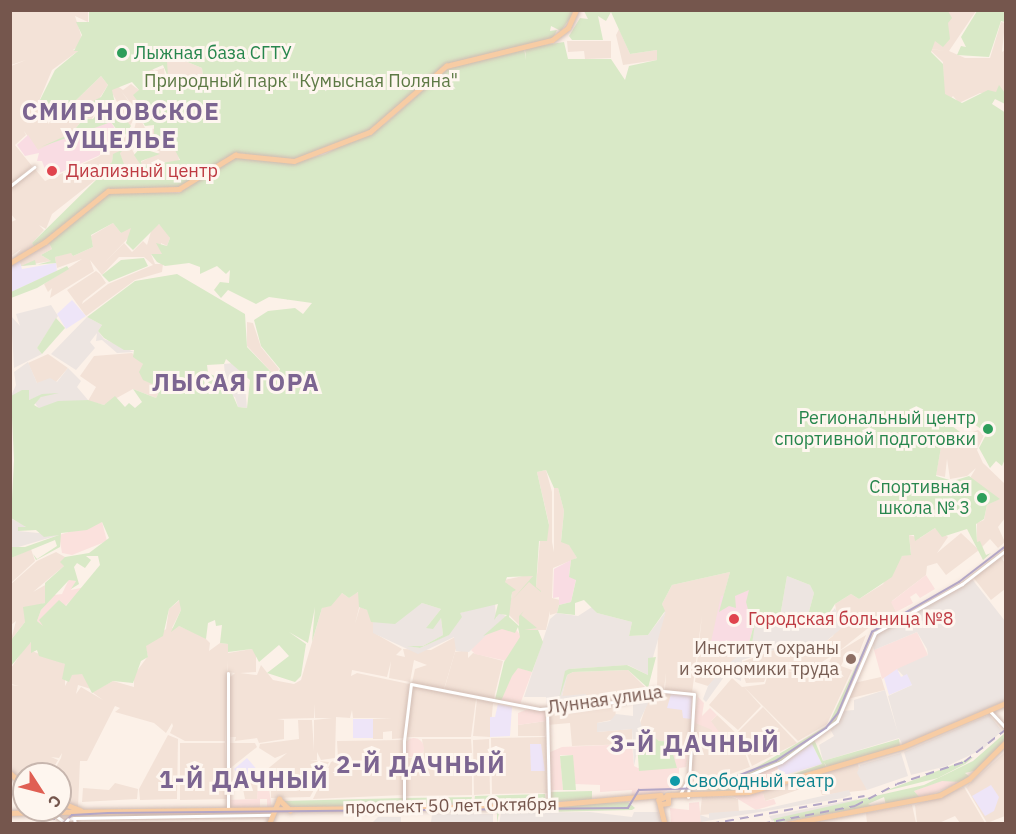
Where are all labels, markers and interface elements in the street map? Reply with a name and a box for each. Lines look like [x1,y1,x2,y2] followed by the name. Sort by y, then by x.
[134,42,292,64] place label: Лыжная база СГТУ
[115,46,129,60] marker: Лыжная база СГТУ
[144,70,458,92] park label: Природный парк "Кумысная Поляна"
[22,98,220,154] district label: СМИРНОВСКОЕ УЩЕЛЬЕ
[66,160,218,182] place label: Диализный центр
[43,162,61,180] marker: Диализный центр
[152,369,320,397] district label: ЛЫСАЯ ГОРА
[774,408,976,450] place label: Региональный центр спортивной подготовки
[981,422,995,436] marker: Региональный центр спортивной подготовки
[869,477,970,520] place label: Спортивная школа № 3
[975,491,989,505] marker: Спортивная школа № 3
[748,608,954,630] place label: Городская больница №8
[725,610,743,628] marker: Городская больница №8
[679,638,839,680] place label: Институт охраны и экономики труда
[844,652,858,666] marker: Институт охраны и экономики труда
[546,681,664,719] street label: Лунная улица
[610,730,780,758] district label: 3-Й ДАЧНЫЙ
[336,751,506,779] district label: 2-Й ДАЧНЫЙ
[12,762,72,822] north arrow
[159,766,329,794] district label: 1-Й ДАЧНЫЙ
[687,770,834,792] place label: Свободный театр
[668,774,682,788] marker: Свободный театр
[44,791,66,811] text: С
[345,793,557,819] street label: проспект 50 лет Октября

